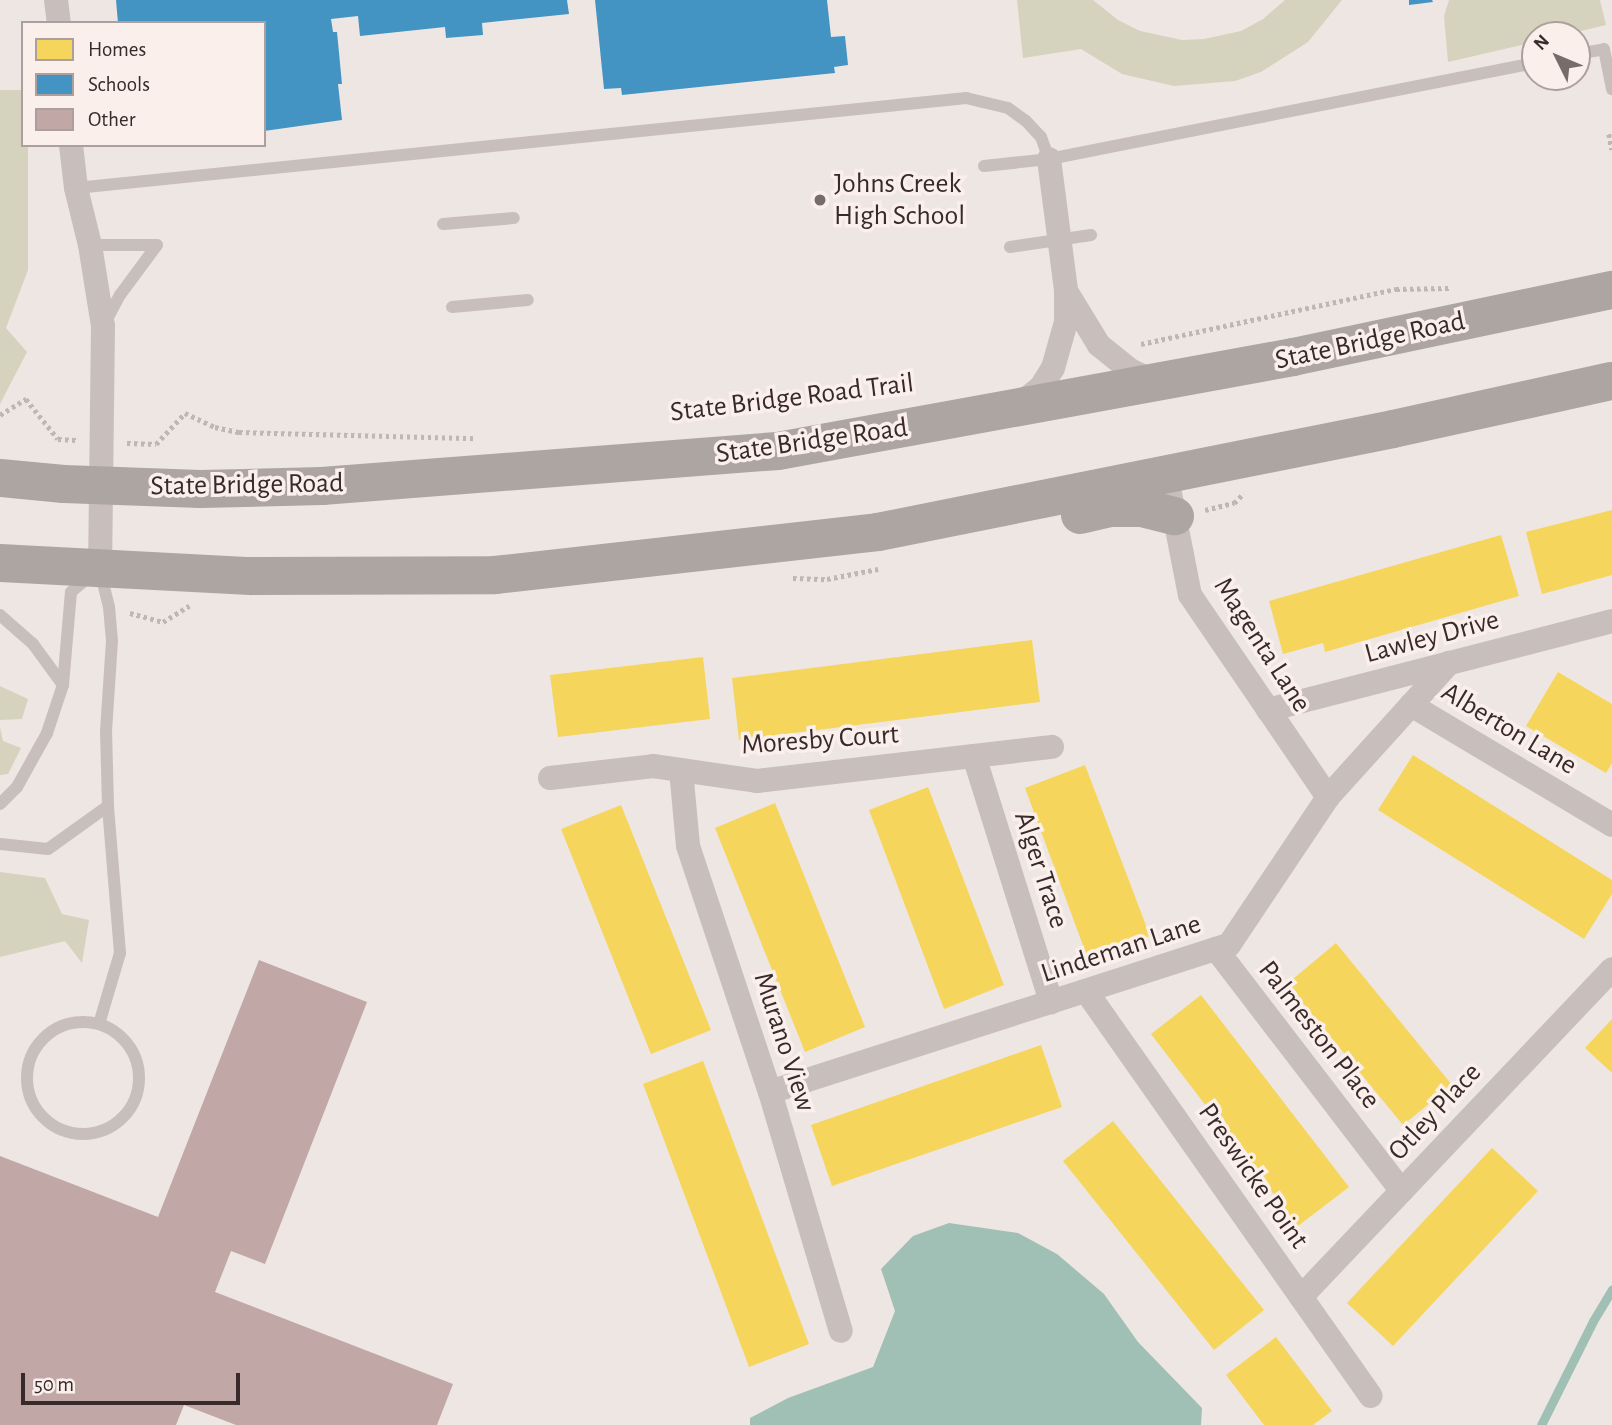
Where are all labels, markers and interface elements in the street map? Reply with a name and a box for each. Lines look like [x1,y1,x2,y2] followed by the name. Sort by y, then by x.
[21,21,266,147] legend
[1521,21,1591,91] north arrow
[1530,31,1553,54] text: N
[88,39,146,60] text: Homes
[88,74,150,95] text: Schools
[88,109,135,130] text: Other
[834,167,965,233] place label: Johns Creek High School
[812,192,828,208] marker: Johns Creek High School
[1272,304,1468,378] street label: State Bridge Road
[668,366,916,430] street label: State Bridge Road Trail
[714,411,910,471] street label: State Bridge Road
[150,467,344,503] street label: State Bridge Road
[1206,571,1318,719] street label: Magenta Lane
[1361,603,1503,671] street label: Lawley Drive
[1435,675,1583,783] street label: Alberton Lane
[740,718,900,762] street label: Moresby Court
[1006,807,1076,933] street label: Alger Trace
[1037,907,1205,991] street label: Lindeman Lane
[1251,954,1387,1116] street label: Palmeston Place
[746,968,822,1116] street label: Murano View
[1381,1056,1489,1168] street label: Otley Place
[1190,1097,1316,1255] street label: Preswicke Point
[24,1358,243,1402] scale bar
[34,1374,74,1395] text: 50 m

